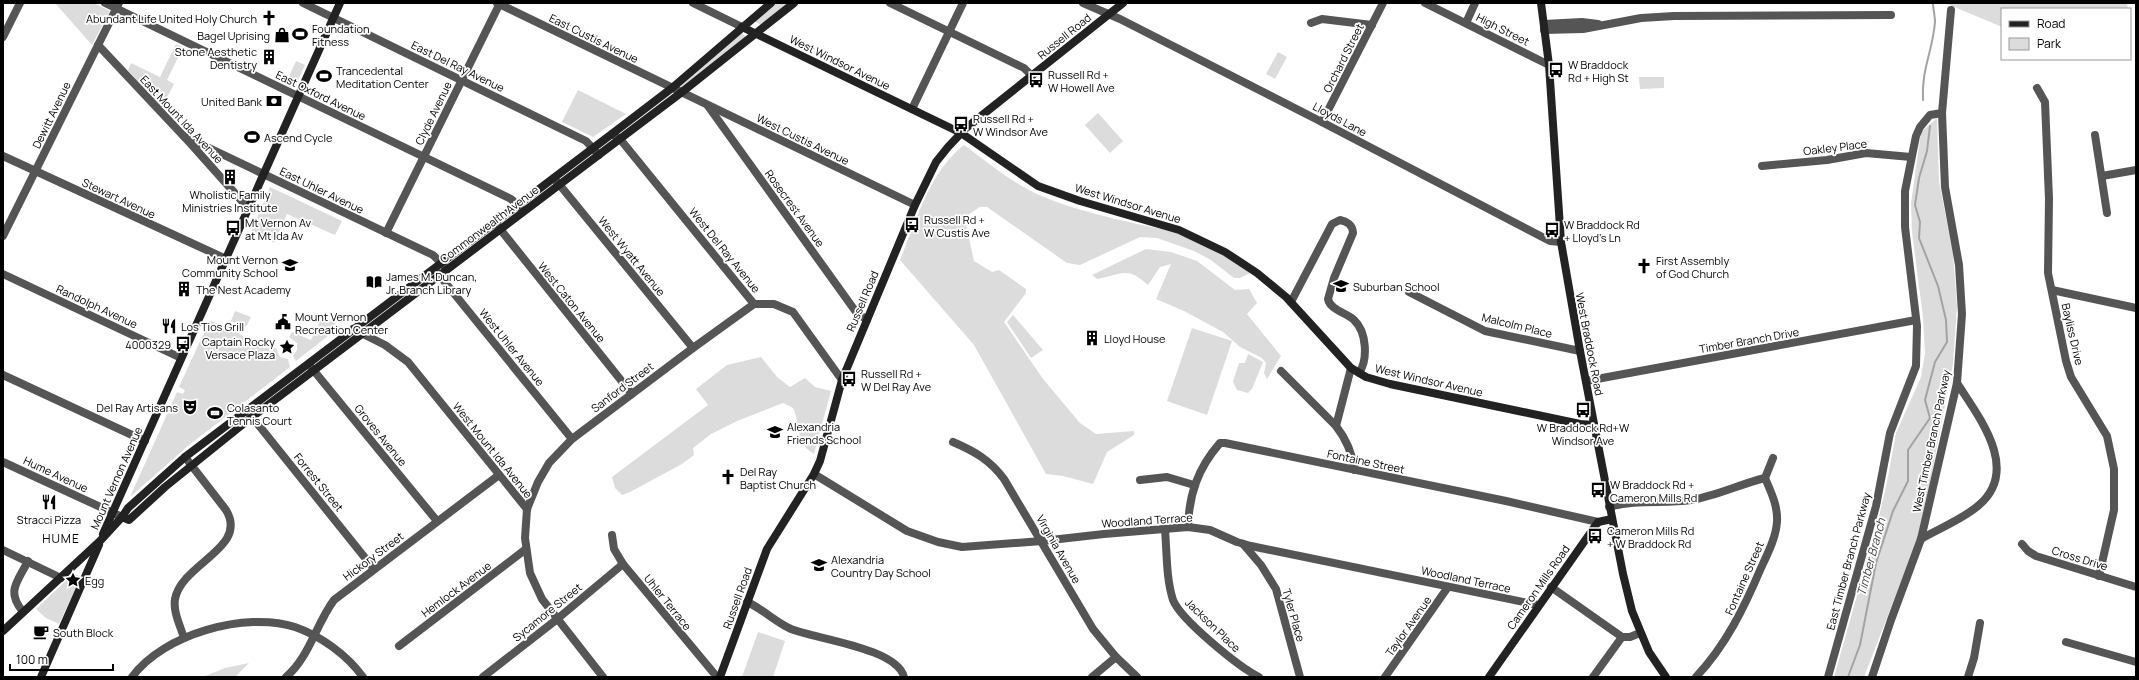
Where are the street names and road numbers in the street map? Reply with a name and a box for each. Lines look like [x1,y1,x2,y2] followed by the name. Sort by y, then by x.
[1474,9,1532,49] street label: High Street
[547,10,642,66] street label: East Custis Avenue
[1034,10,1094,62] street label: Russell Road
[1319,21,1367,95] street label: Orchard Street
[787,31,893,93] street label: West Windsor Avenue
[409,37,508,95] street label: East Del Ray Avenue
[273,67,369,124] street label: East Oxford Avenue
[137,72,227,167] street label: East Mount Ida Avenue
[411,78,455,147] street label: Clyde Avenue
[28,79,74,151] street label: Dewitt Avenue
[1310,98,1370,140] street label: Lloyds Lane
[754,110,852,168] street label: West Custis Avenue
[1802,136,1868,158] street label: Oakley Place
[277,163,367,217] street label: East Uhler Avenue
[762,166,828,250] street label: Rosecrest Avenue
[80,174,159,222] street label: Stewart Avenue
[1073,180,1183,226] street label: West Windsor Avenue
[437,182,542,266] street label: Commonwealth Avenue
[686,204,764,296] street label: West Del Ray Avenue
[595,213,669,299] street label: West Wyatt Avenue
[535,259,609,346] street label: West Caton Avenue
[842,268,882,334] street label: Russell Road
[54,281,141,332] street label: Randolph Avenue
[1573,291,1607,397] street label: West Braddock Road
[2059,302,2088,367] street label: Bayliss Drive
[476,305,548,389] street label: West Uhler Avenue
[1480,309,1554,341] street label: Malcolm Place
[1698,324,1801,356] street label: Timber Branch Drive
[588,359,656,415] street label: Sanford Street
[1374,360,1485,400] street label: West Windsor Avenue
[1909,368,1954,514] street label: West Timber Branch Parkway
[450,399,537,501] street label: West Mount Ida Avenue
[351,401,411,469] street label: Groves Avenue
[87,424,146,532] street label: Mount Vernon Avenue
[1326,445,1406,477] street label: Fontaine Street
[291,450,347,514] street label: Forrest Street
[21,452,91,496] street label: Hume Avenue
[1822,490,1874,631] street label: East Timber Branch Parkway
[1101,509,1194,531] street label: Woodland Terrace
[1033,512,1085,587] street label: Virginia Avenue
[340,528,406,584] street label: Hickory Street
[1721,539,1767,617] street label: Fontaine Street
[1503,542,1573,632] street label: Cameron Mills Road
[2050,542,2110,574] street label: Cross Drive
[418,558,494,620] street label: Hemlock Avenue
[1420,562,1513,596] street label: Woodland Terrace
[719,565,755,631] street label: Russell Road
[641,571,695,633] street label: Uhler Terrace
[509,579,585,645] street label: Sycamore Street
[1279,587,1309,644] street label: Tyler Place
[1382,592,1435,659] street label: Taylor Avenue
[1182,595,1244,656] street label: Jackson Place

